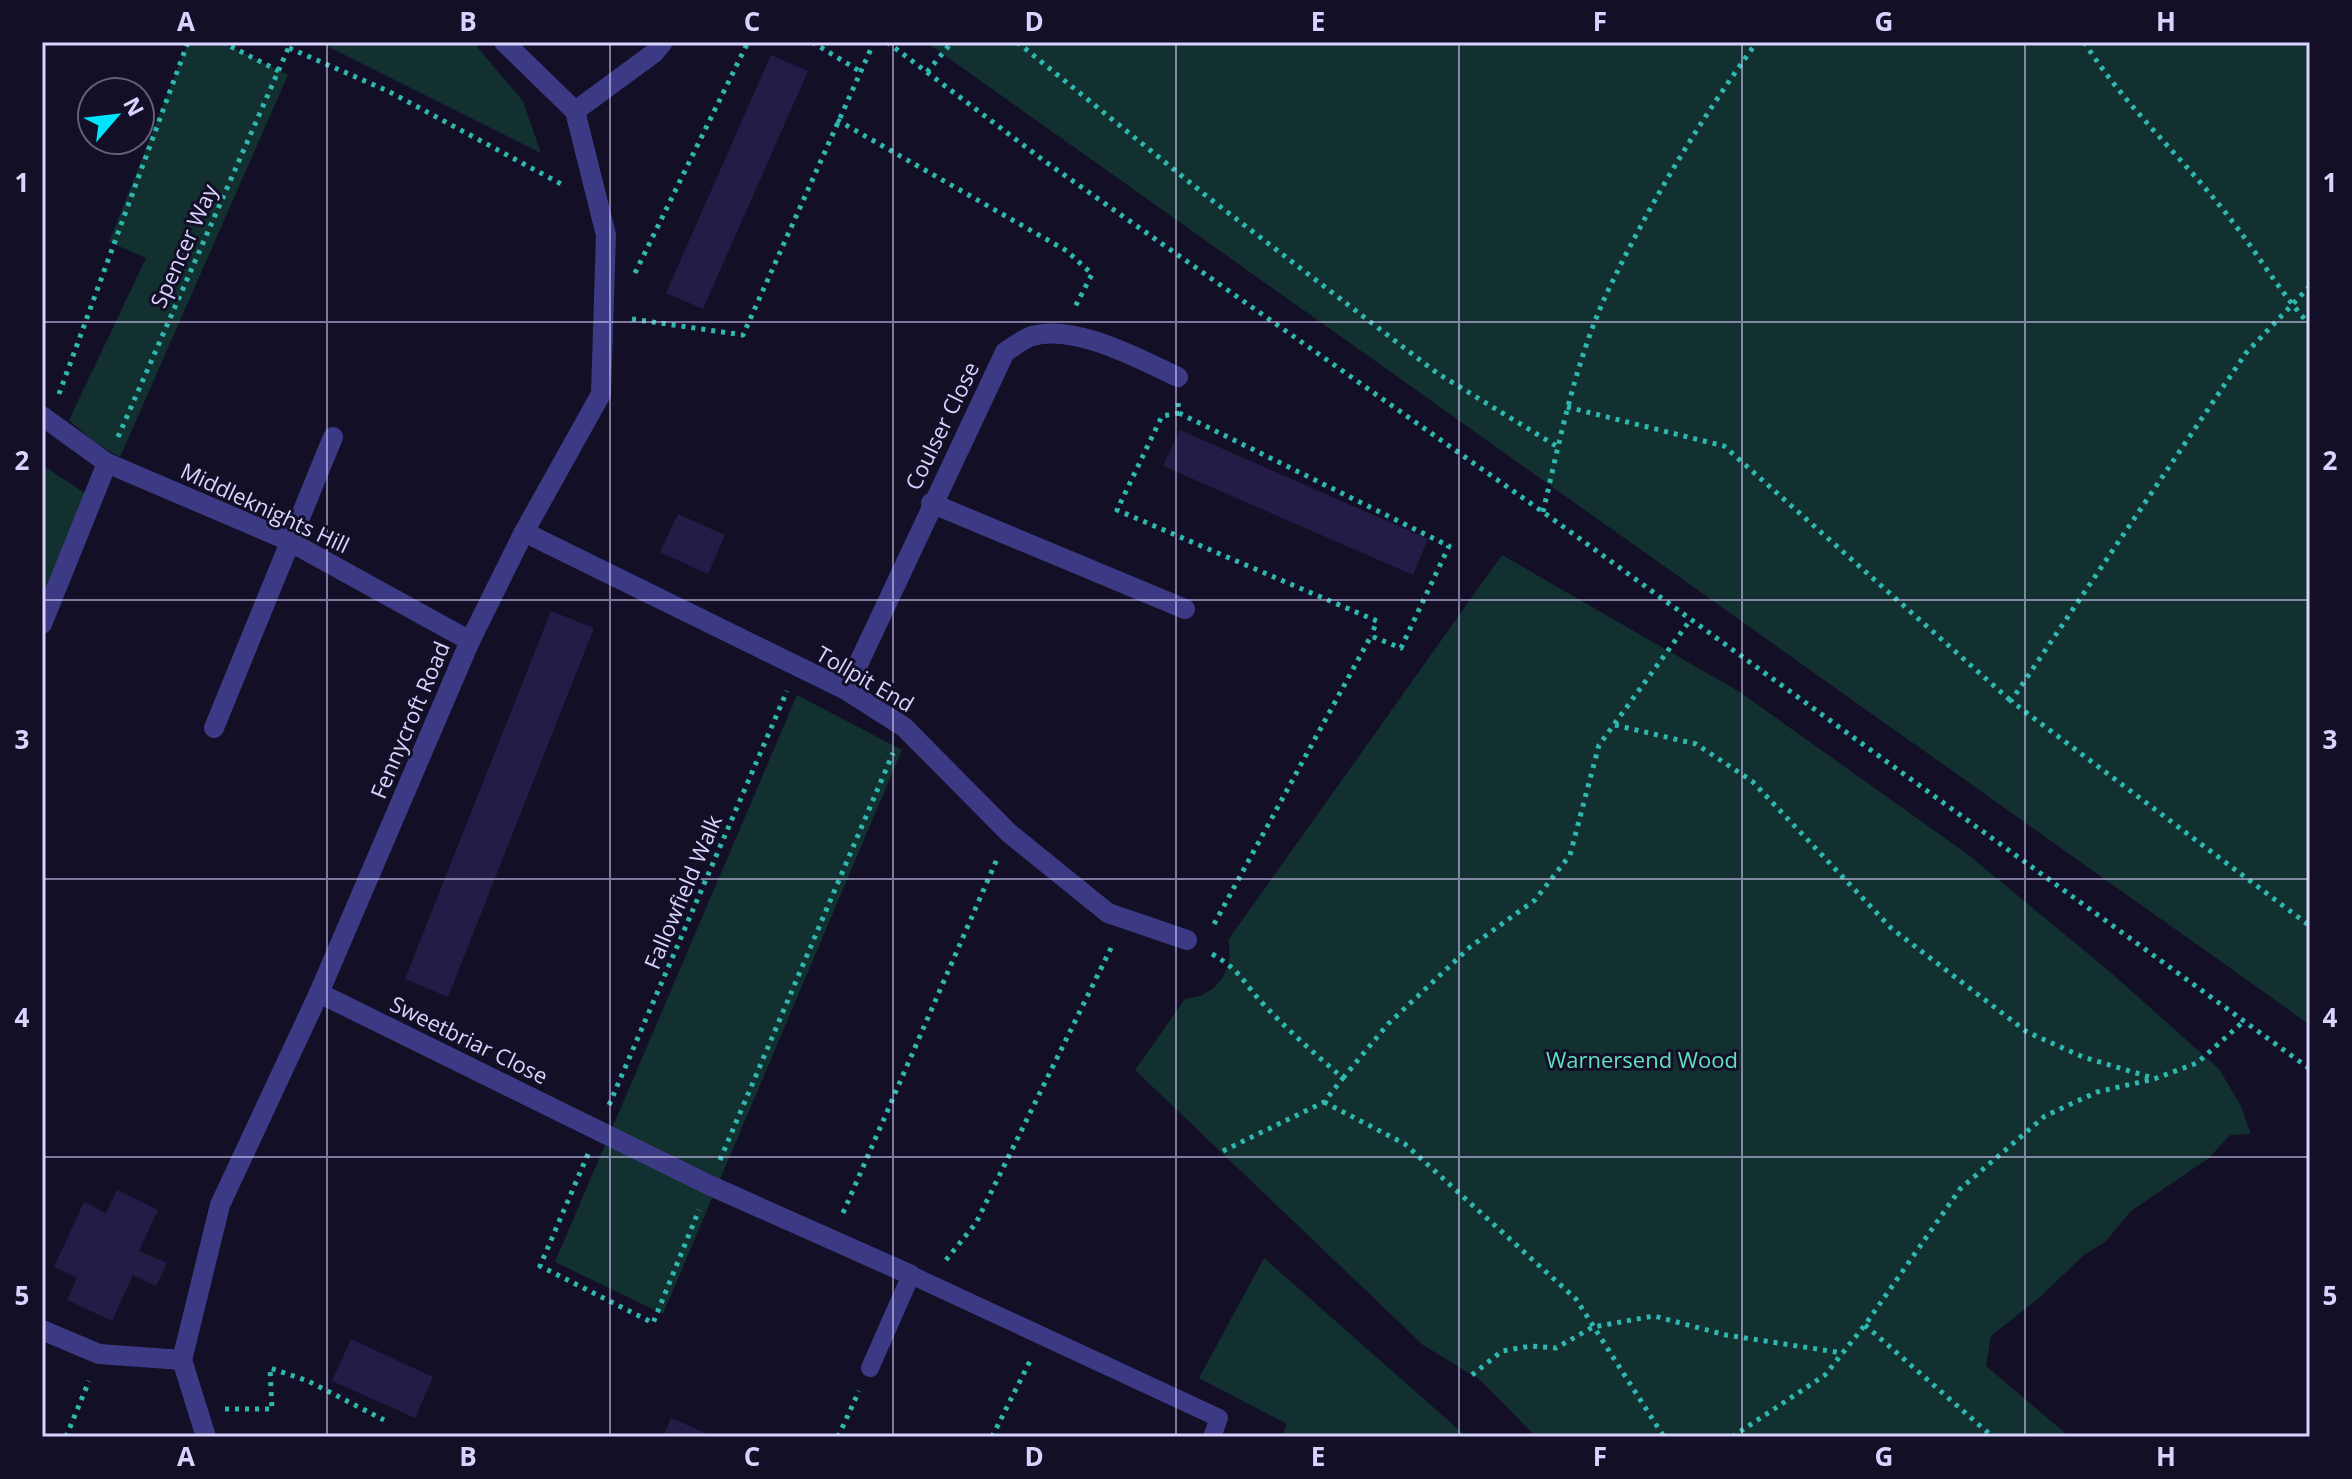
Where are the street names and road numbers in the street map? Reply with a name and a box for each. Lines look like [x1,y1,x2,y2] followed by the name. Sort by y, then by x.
[142,178,224,312] street label: Spencer Way
[897,356,985,495] street label: Coulser Close
[176,455,355,559] street label: Middleknights Hill
[362,636,456,803] street label: Fennycroft Road
[811,638,920,718] street label: Tollpit End
[636,810,728,973] street label: Fallowfield Walk
[386,988,553,1090] street label: Sweetbriar Close

